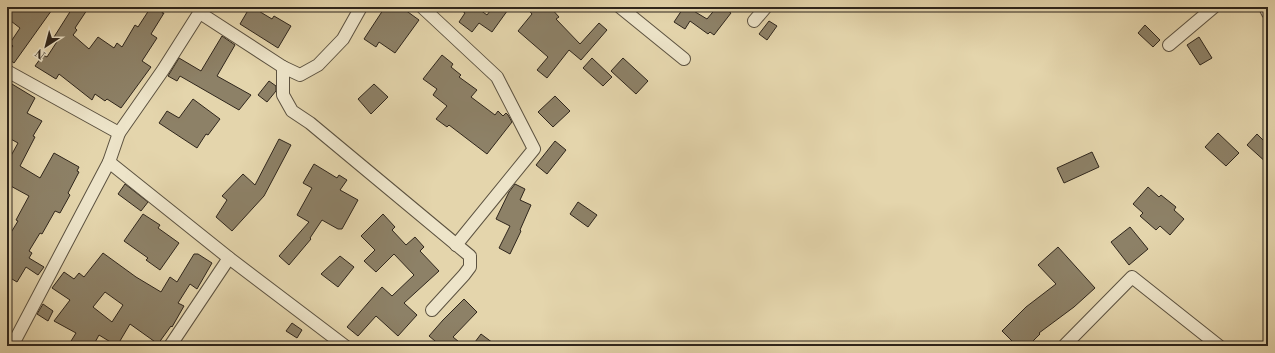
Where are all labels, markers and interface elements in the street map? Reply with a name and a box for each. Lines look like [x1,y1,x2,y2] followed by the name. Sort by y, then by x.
[26,26,66,66] north arrow
[33,45,48,62] text: N

